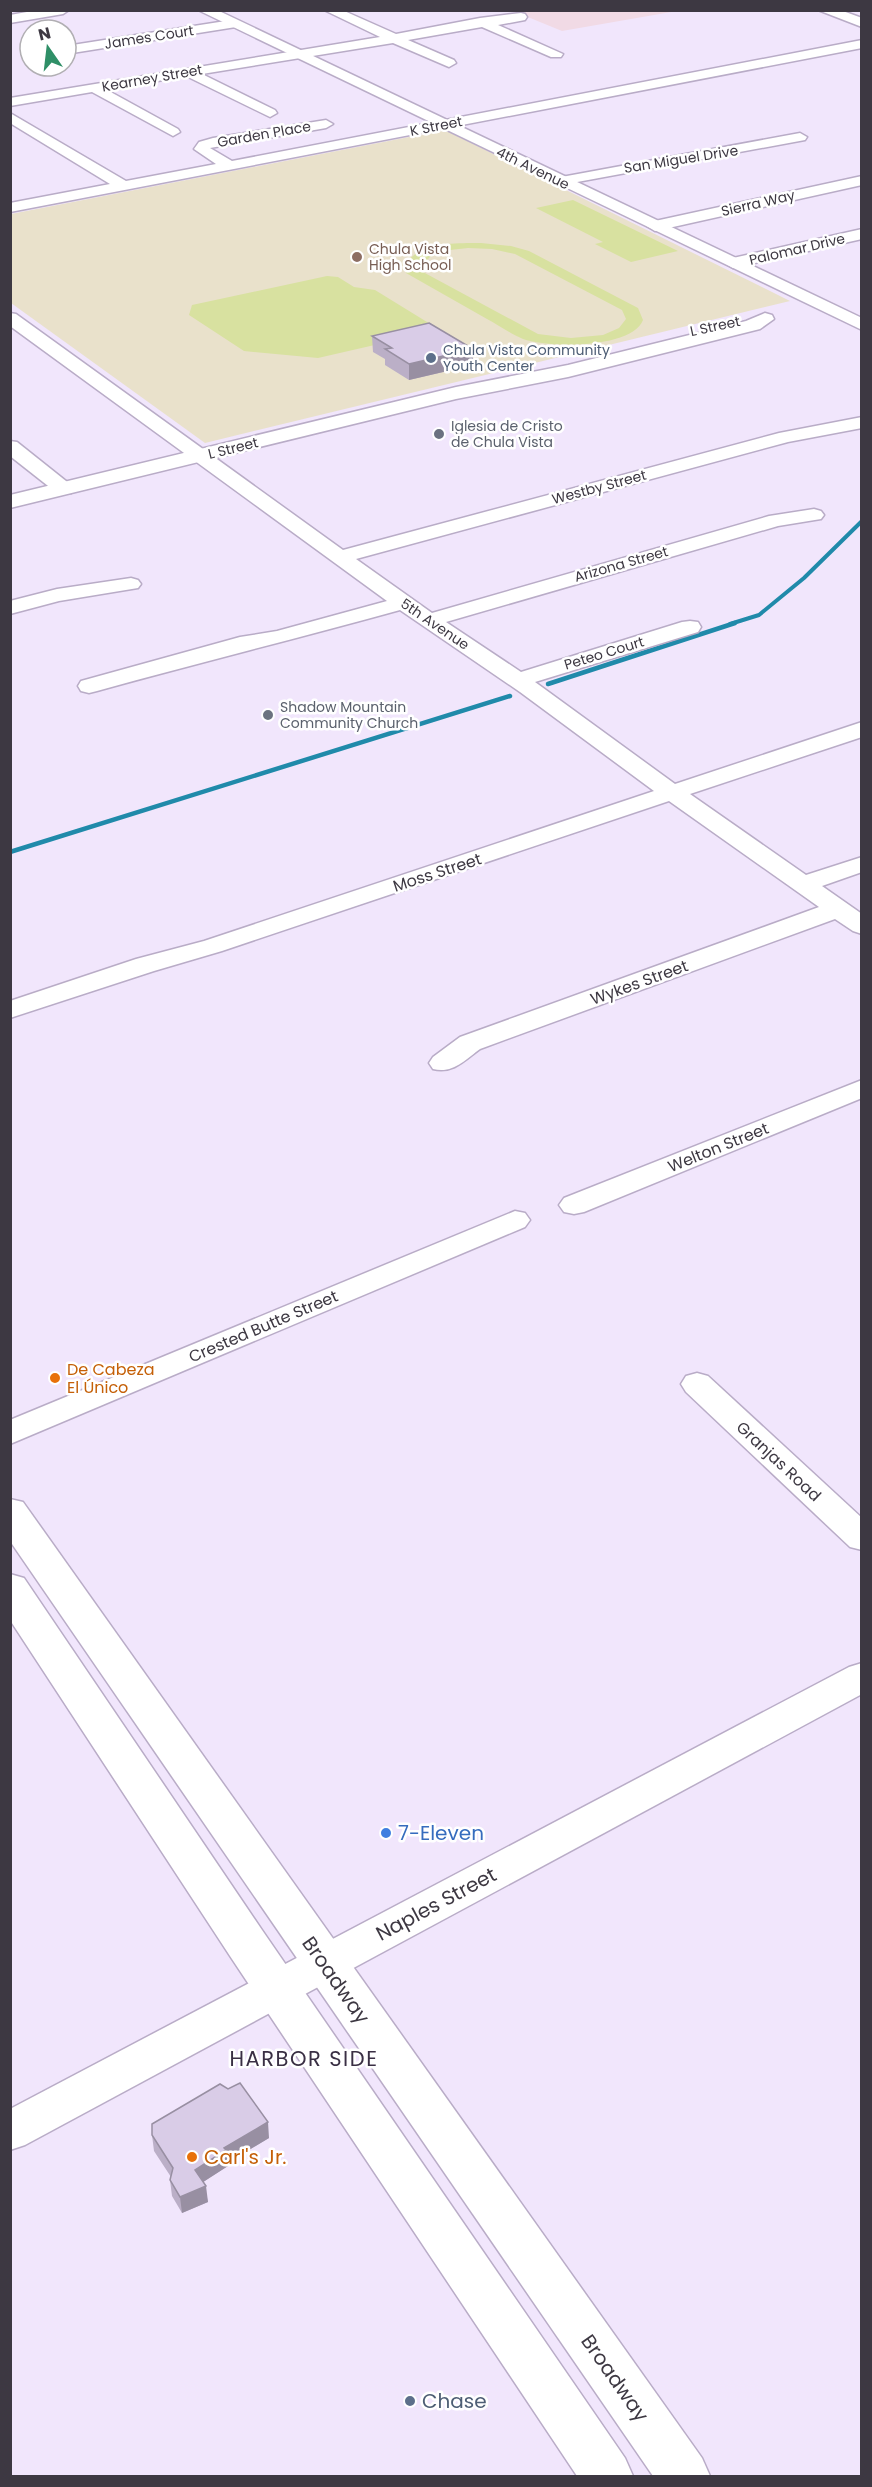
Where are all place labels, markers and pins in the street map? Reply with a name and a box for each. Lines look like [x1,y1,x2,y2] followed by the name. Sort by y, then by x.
[369,239,451,275] place label: Chula Vista High School
[350,250,364,264] marker: Chula Vista High School
[443,340,610,376] place label: Chula Vista Community Youth Center
[424,351,438,365] marker: Chula Vista Community Youth Center
[451,416,563,452] place label: Iglesia de Cristo de Chula Vista
[432,427,446,441] marker: Iglesia de Cristo de Chula Vista
[280,697,418,733] place label: Shadow Mountain Community Church
[261,708,275,722] marker: Shadow Mountain Community Church
[67,1358,155,1399] place label: De Cabeza El Único
[48,1371,62,1385] marker: De Cabeza El Único
[398,1819,484,1847] place label: 7-Eleven
[379,1826,393,1840] marker: 7-Eleven
[204,2143,287,2171] place label: Carl's Jr.
[185,2150,199,2164] marker: Carl's Jr.
[422,2387,487,2415] place label: Chase
[403,2394,417,2408] marker: Chase

